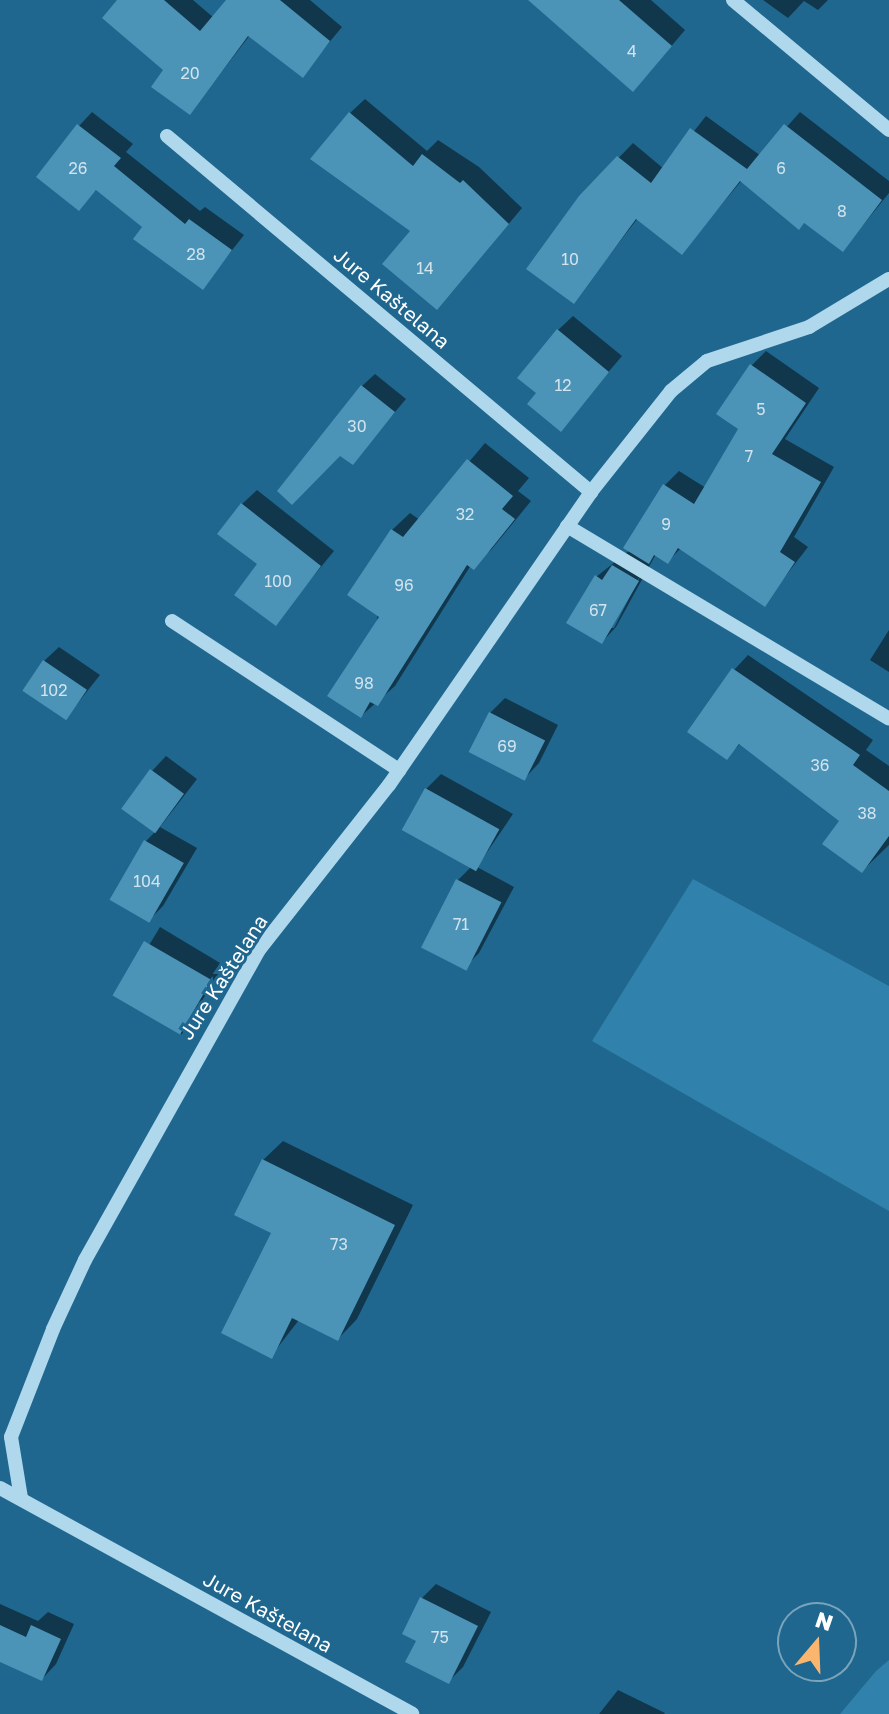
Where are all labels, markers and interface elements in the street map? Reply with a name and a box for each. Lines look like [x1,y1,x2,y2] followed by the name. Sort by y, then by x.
[627,41,637,61] house number: 4
[180,63,200,83] house number: 20
[69,158,87,178] house number: 26
[776,158,786,178] house number: 6
[837,201,847,221] house number: 8
[329,243,455,353] street label: Jure Kaštelana
[186,244,206,264] house number: 28
[561,249,579,269] house number: 10
[416,258,434,278] house number: 14
[554,375,572,395] house number: 12
[756,399,766,419] house number: 5
[347,416,367,436] house number: 30
[745,446,753,466] house number: 7
[456,504,474,524] house number: 32
[661,514,671,534] house number: 9
[264,571,292,591] house number: 100
[394,575,414,595] house number: 96
[589,600,607,620] house number: 67
[354,673,374,693] house number: 98
[41,680,67,700] house number: 102
[497,736,517,756] house number: 69
[810,755,830,775] house number: 36
[857,803,877,823] house number: 38
[133,871,161,891] house number: 104
[174,910,272,1044] street label: Jure Kaštelana
[453,914,469,934] house number: 71
[330,1234,348,1254] house number: 73
[199,1567,337,1657] street label: Jure Kaštelana
[777,1602,857,1682] north arrow
[812,1605,837,1636] text: N
[431,1627,449,1647] house number: 75

